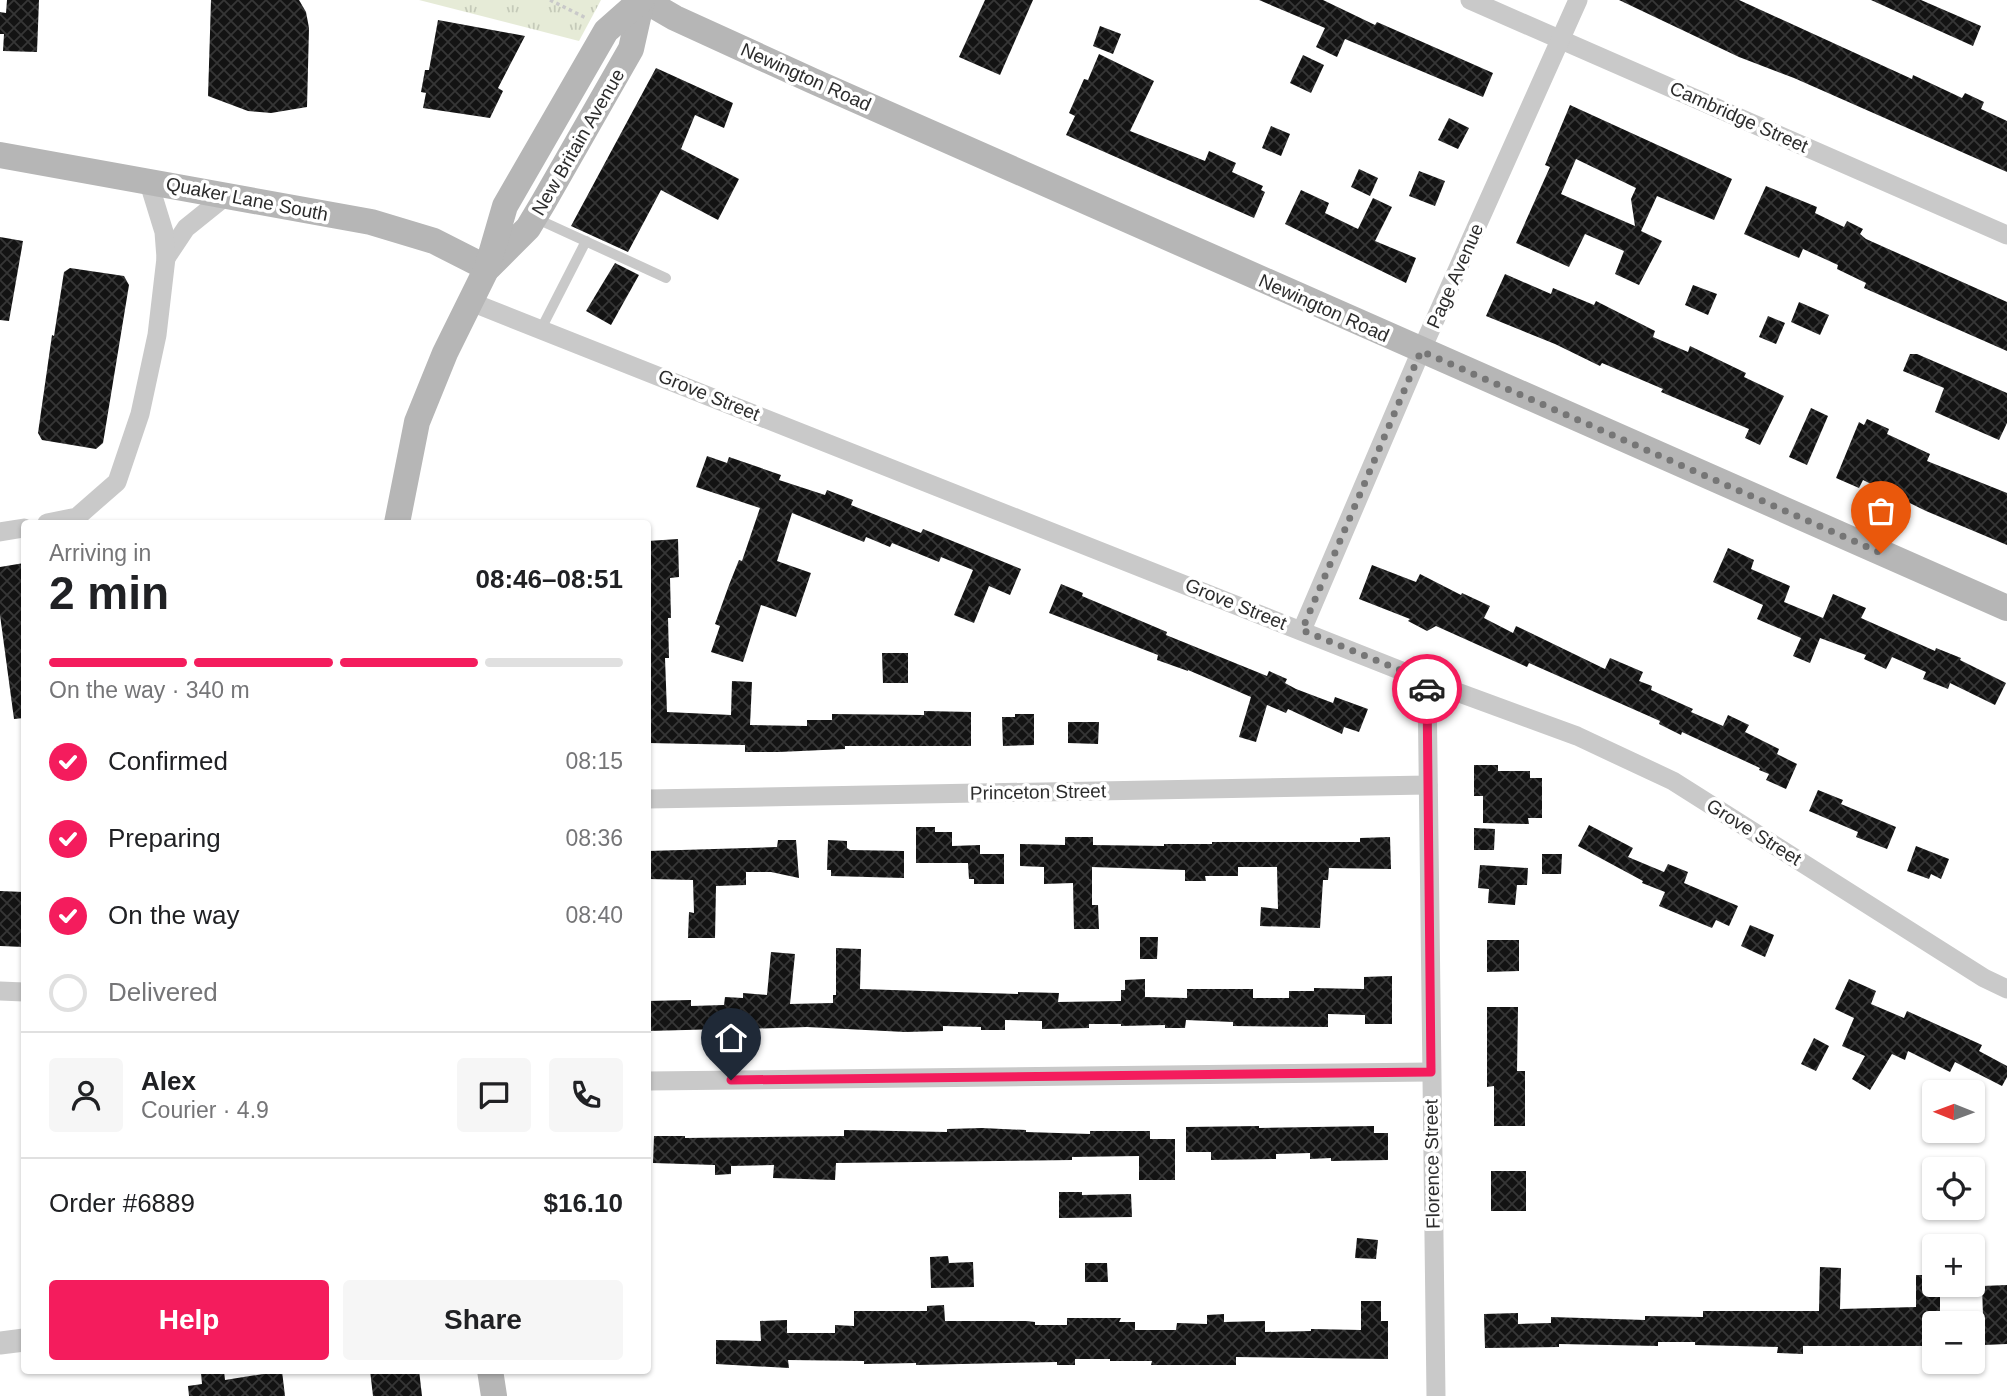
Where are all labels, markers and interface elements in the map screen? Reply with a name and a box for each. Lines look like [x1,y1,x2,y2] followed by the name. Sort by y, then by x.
[738,39,874,115] street label: Newington Road
[528,65,628,219] street label: New Britain Avenue
[1667,77,1812,157] street label: Cambridge Street
[164,173,330,225] street label: Quaker Lane South
[1422,220,1488,332] street label: Page Avenue
[1256,270,1392,346] street label: Newington Road
[655,365,764,425] street label: Grove Street
[1851,481,1911,553] pin
[1862,492,1900,530] icon: bag
[49,540,151,566] text: Arriving in
[476,564,623,594] text: 08:46–08:51
[49,567,169,619] text: 2 min
[1182,574,1291,634] street label: Grove Street
[1392,654,1462,724] courier
[1408,670,1446,708] icon: car
[49,677,250,703] text: On the way · 340 m
[49,743,87,781] icon: check
[108,746,228,776] text: Confirmed
[565,748,623,774] text: 08:15
[970,780,1107,804] street label: Princeton Street
[1703,795,1806,870] street label: Grove Street
[49,820,87,858] icon: check
[108,823,221,853] text: Preparing
[565,825,623,851] text: 08:36
[49,897,87,935] icon: check
[108,900,240,930] text: On the way
[565,902,623,928] text: 08:40
[108,977,218,1007] text: Delivered
[701,1008,761,1080] pin
[712,1019,750,1057] icon: home
[49,1058,123,1132] button: person
[457,1058,531,1132] button: chat
[549,1058,623,1132] button: phone
[141,1066,196,1096] text: Alex
[1922,1080,1984,1143] north arrow
[1922,1080,1985,1374] map controls
[141,1097,269,1123] text: Courier · 4.9
[1420,1098,1444,1229] street label: Florence Street
[1922,1157,1985,1220] button: locate
[49,1188,195,1218] text: Order #6889
[543,1188,623,1218] text: $16.10
[1922,1234,1985,1297] button: +
[49,1280,329,1360] button: Help
[343,1280,623,1360] button: Share
[1922,1311,1985,1374] button: −

